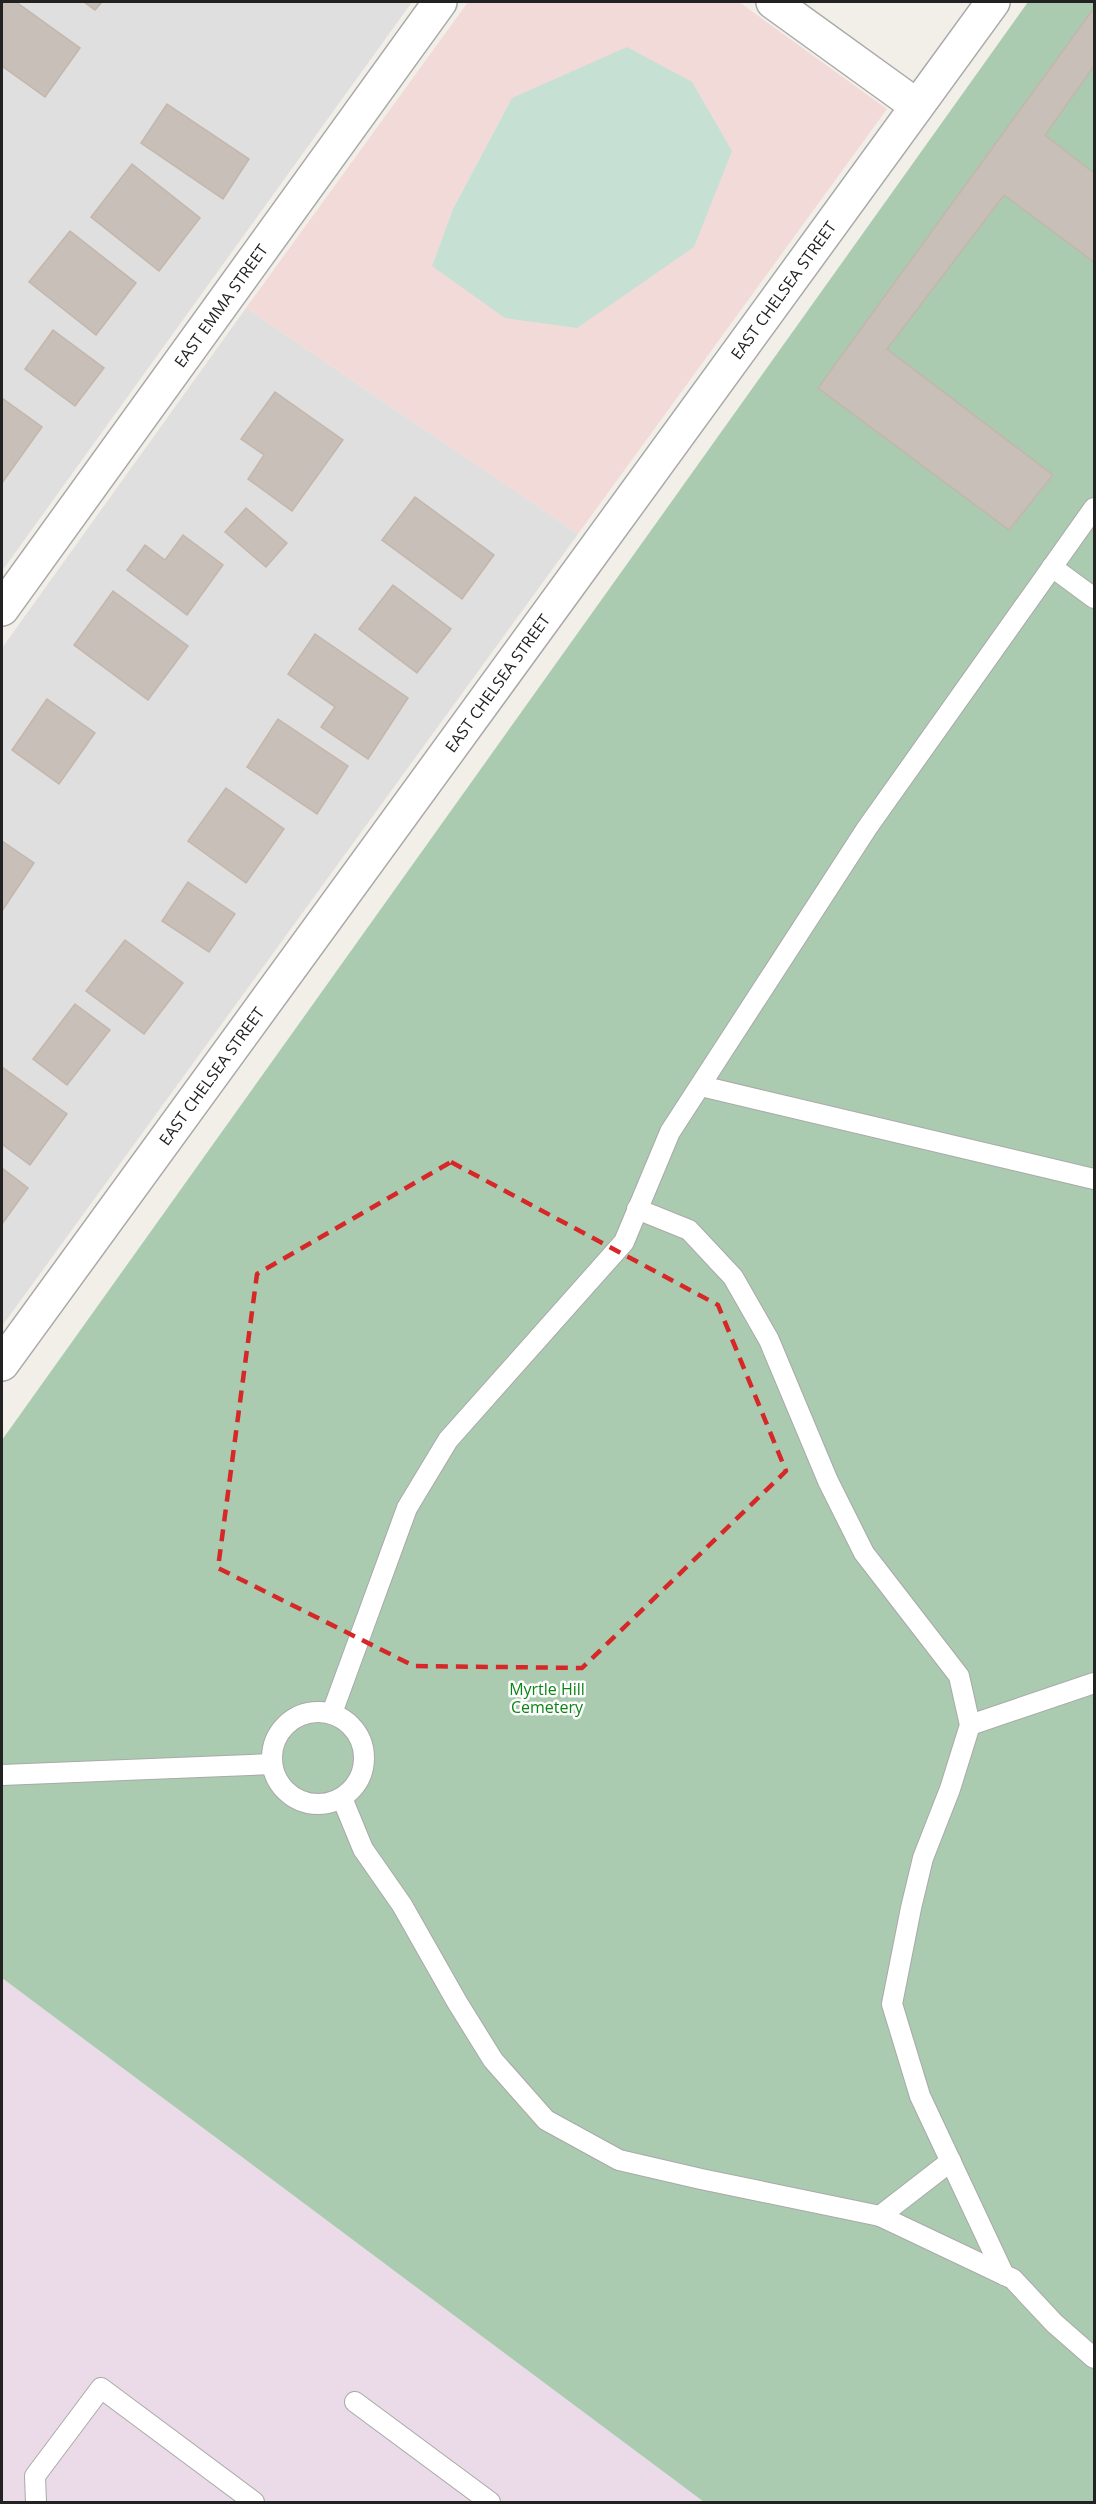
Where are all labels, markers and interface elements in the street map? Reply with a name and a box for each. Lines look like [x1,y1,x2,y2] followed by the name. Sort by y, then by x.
[726,216,841,364] street label: EAST CHELSEA STREET
[169,240,273,372] street label: EAST EMMA STREET
[440,609,555,757] street label: EAST CHELSEA STREET
[154,1002,269,1150] street label: EAST CHELSEA STREET
[509,1678,585,1718] park label: Myrtle Hill Cemetery

